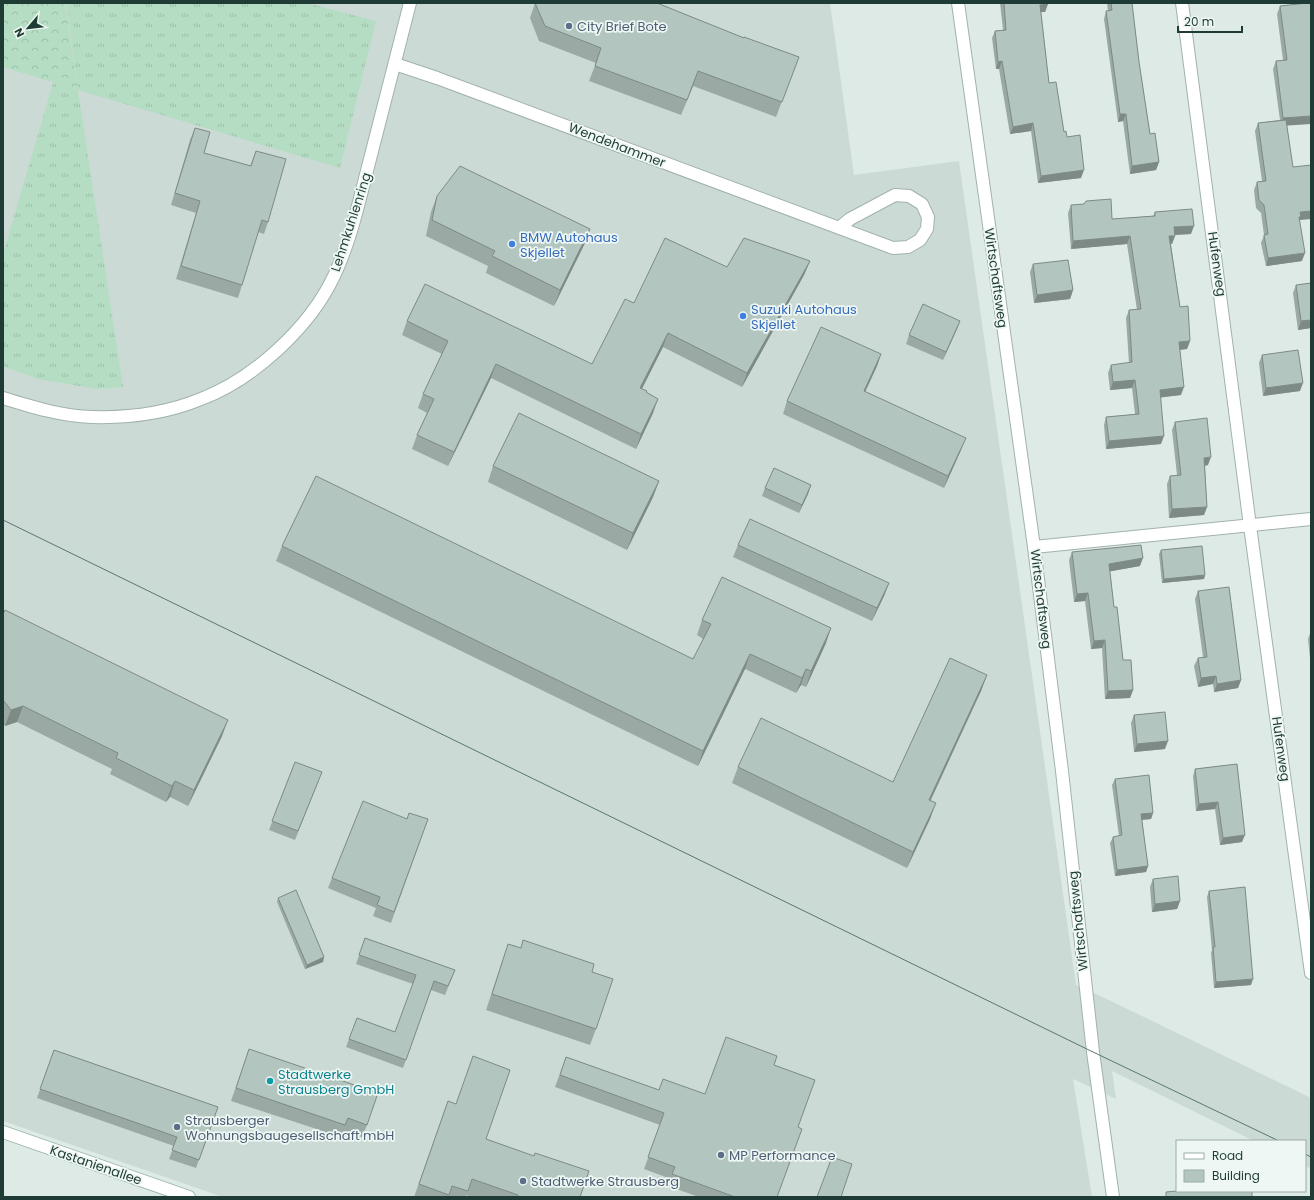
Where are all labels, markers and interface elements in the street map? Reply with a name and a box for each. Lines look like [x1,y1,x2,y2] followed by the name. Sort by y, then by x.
[8,8,48,48] north arrow
[1178,8,1242,34] scale bar
[1184,13,1214,30] text: 20 m
[577,17,667,36] place label: City Brief Bote
[564,21,574,31] marker: City Brief Bote
[10,25,28,40] text: N
[566,118,668,172] street label: Wendehammer
[326,170,376,274] street label: Lehmkuhlenring
[980,227,1012,329] street label: Wirtschaftsweg
[520,228,618,262] place label: BMW Autohaus Skjellet
[1203,230,1231,298] street label: Hufenweg
[507,239,517,249] marker: BMW Autohaus Skjellet
[751,300,857,334] place label: Suzuki Autohaus Skjellet
[738,311,748,321] marker: Suzuki Autohaus Skjellet
[1025,548,1057,650] street label: Wirtschaftsweg
[1267,715,1295,783] street label: Hufenweg
[1063,870,1093,972] street label: Wirtschaftsweg
[278,1065,394,1099] place label: Stadtwerke Strausberg GmbH
[265,1076,275,1086] marker: Stadtwerke Strausberg GmbH
[185,1111,394,1145] place label: Strausberger Wohnungsbaugesellschaft mbH
[172,1122,182,1132] marker: Strausberger Wohnungsbaugesellschaft mbH
[47,1140,145,1190] street label: Kastanienallee
[1176,1140,1306,1192] legend
[729,1146,836,1165] place label: MP Performance
[1212,1147,1243,1164] text: Road
[716,1150,726,1160] marker: MP Performance
[1212,1167,1260,1184] text: Building
[531,1172,679,1191] place label: Stadtwerke Strausberg
[518,1176,528,1186] marker: Stadtwerke Strausberg

